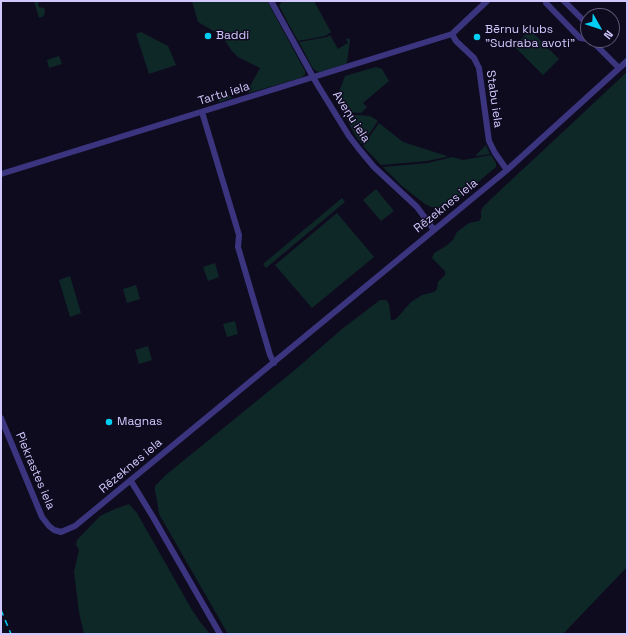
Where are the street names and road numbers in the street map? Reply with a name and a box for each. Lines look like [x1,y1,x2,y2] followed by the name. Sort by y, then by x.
[483,69,505,129] street label: Stabu iela
[196,79,252,109] street label: Tartu iela
[329,89,373,145] street label: Aveņu iela
[411,176,481,236] street label: Rēzeknes iela
[12,430,58,512] street label: Piekrastes iela
[97,435,165,497] street label: Rēzeknes iela

